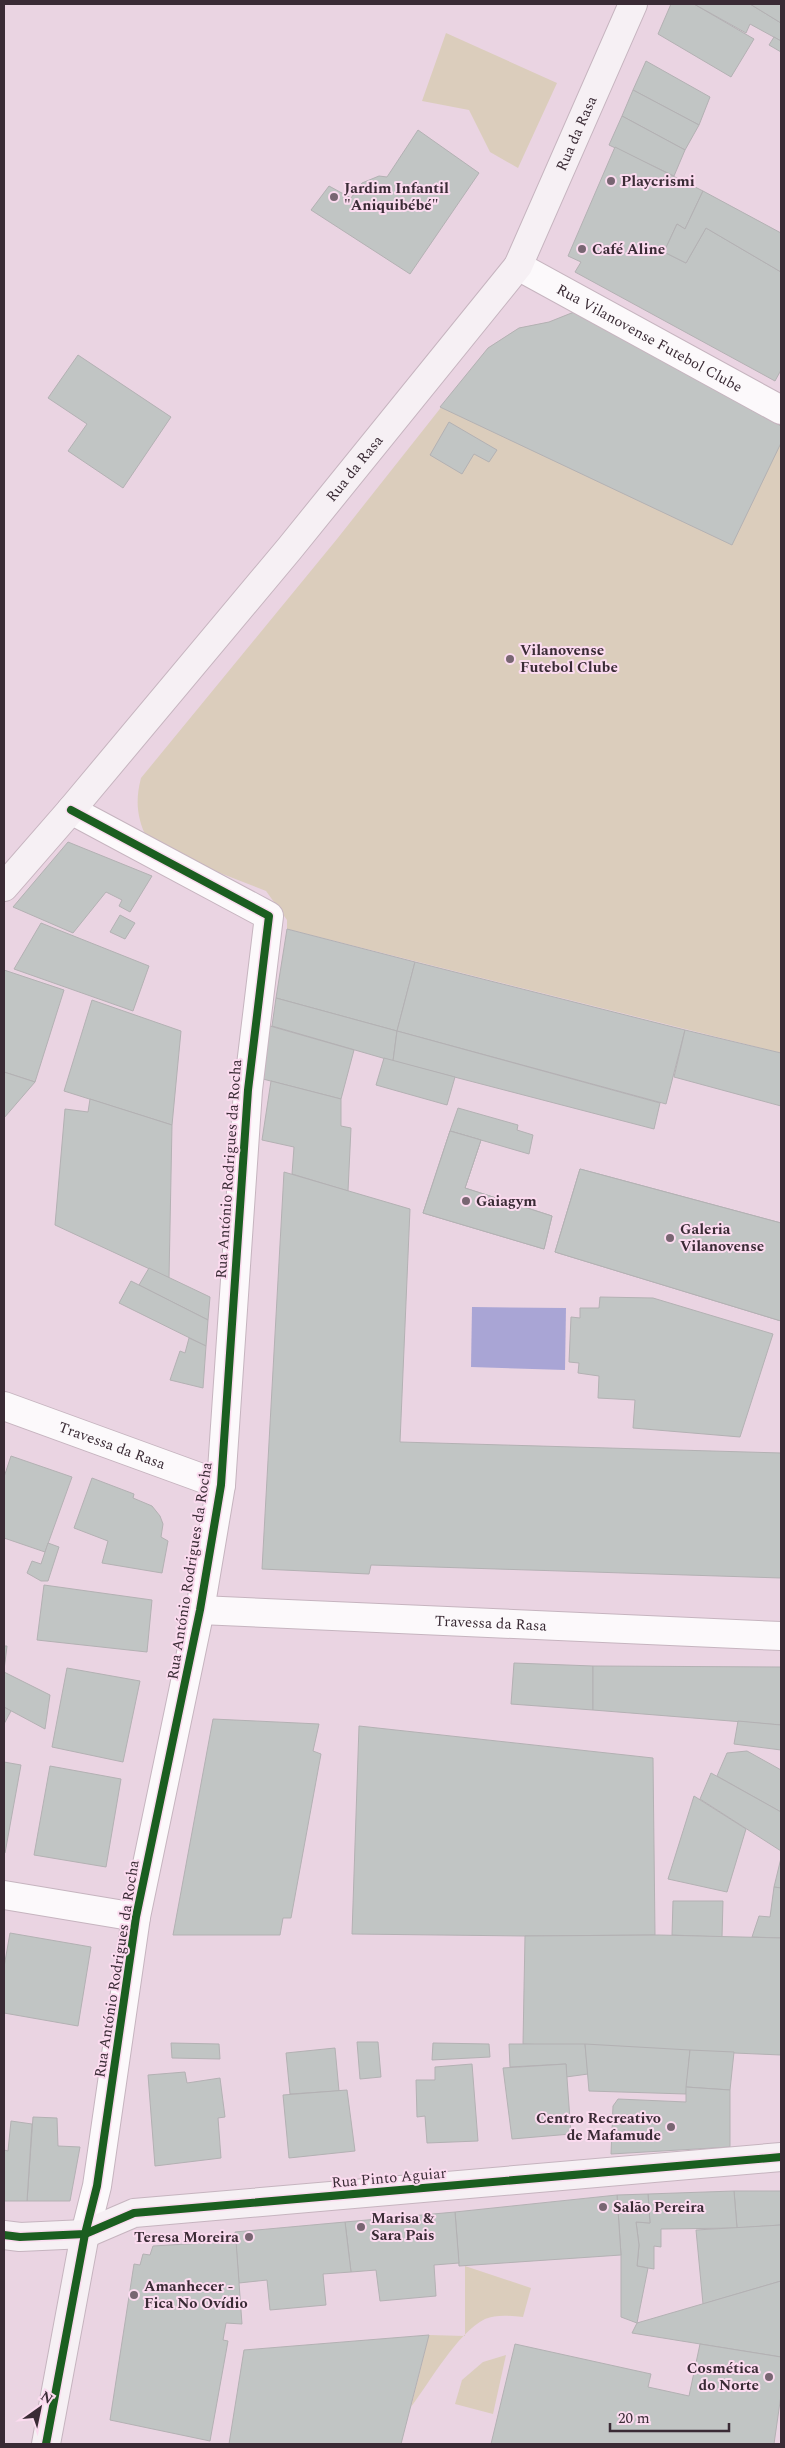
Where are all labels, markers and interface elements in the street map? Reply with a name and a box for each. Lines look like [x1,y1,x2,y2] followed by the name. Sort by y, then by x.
[550,91,603,175] street label: Rua da Rasa
[621,170,695,193] place label: Playcrismi
[605,175,617,187] marker: Playcrismi
[344,177,449,217] place label: Jardim Infantil "Aniquibébé"
[328,191,340,203] marker: Jardim Infantil "Aniquibébé"
[592,238,665,261] place label: Café Aline
[576,243,588,255] marker: Café Aline
[552,278,747,398] street label: Rua Vilanovense Futebol Clube
[320,429,389,507] street label: Rua da Rasa
[520,639,618,679] place label: Vilanovense Futebol Clube
[504,653,516,665] marker: Vilanovense Futebol Clube
[210,1058,248,1280] street label: Rua António Rodrigues da Rocha
[476,1190,537,1213] place label: Gaiagym
[460,1195,472,1207] marker: Gaiagym
[680,1218,764,1258] place label: Galeria Vilanovense
[664,1232,676,1244] marker: Galeria Vilanovense
[55,1415,169,1476] street label: Travessa da Rasa
[161,1460,219,1681] street label: Rua António Rodrigues da Rocha
[434,1609,548,1637] street label: Travessa da Rasa
[88,1858,146,2079] street label: Rua António Rodrigues da Rocha
[536,2107,661,2147] place label: Centro Recreativo de Mafamude
[665,2121,677,2133] marker: Centro Recreativo de Mafamude
[331,2162,447,2194] street label: Rua Pinto Aguiar
[613,2196,705,2219] place label: Salão Pereira
[597,2201,609,2213] marker: Salão Pereira
[371,2207,435,2247] place label: Marisa & Sara Pais
[355,2221,367,2233] marker: Marisa & Sara Pais
[134,2226,239,2249] place label: Teresa Moreira
[243,2231,255,2243] marker: Teresa Moreira
[144,2275,248,2315] place label: Amanhecer - Fica No Ovídio
[128,2289,140,2301] marker: Amanhecer - Fica No Ovídio
[687,2357,759,2397] place label: Cosmética do Norte
[763,2371,775,2383] marker: Cosmética do Norte
[15,2383,65,2433] north arrow
[36,2386,57,2409] text: N
[610,2400,729,2432] scale bar
[618,2407,650,2430] text: 20 m

